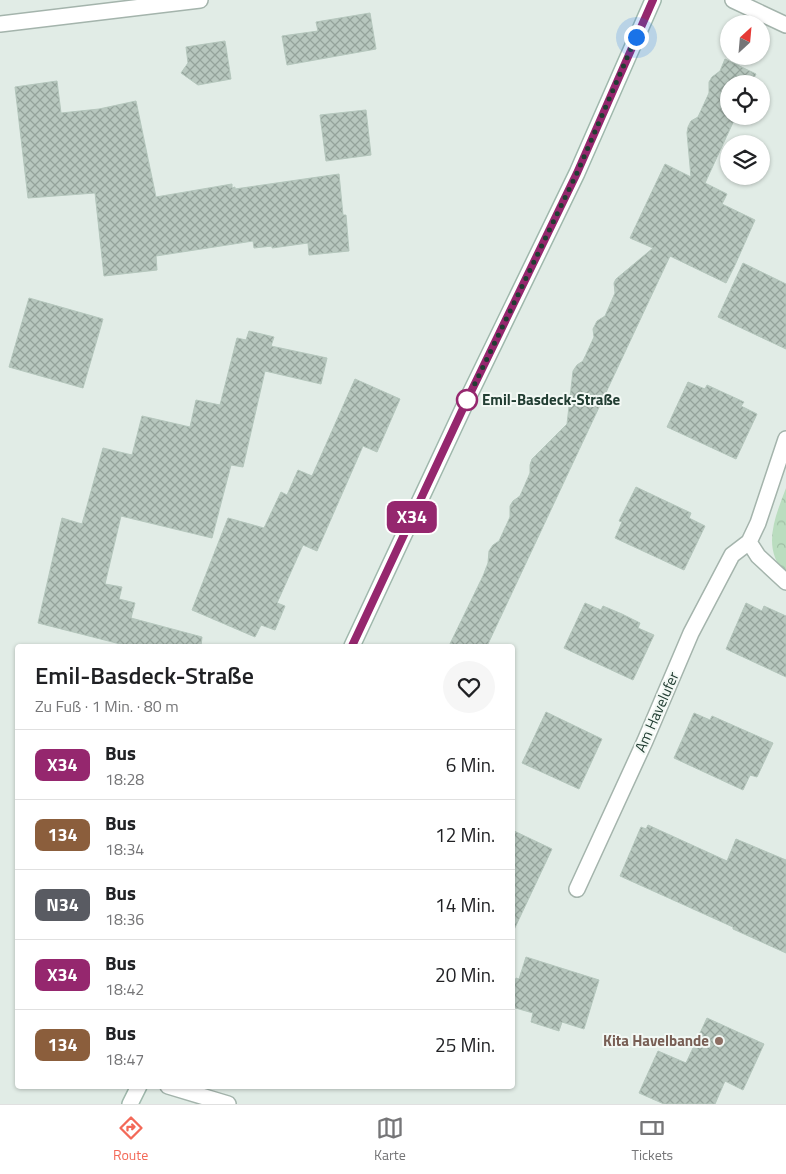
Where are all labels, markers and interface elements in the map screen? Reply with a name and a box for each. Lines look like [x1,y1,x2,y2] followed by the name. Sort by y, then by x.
[720,15,770,65] north arrow
[720,15,770,185] map controls
[624,25,649,50] your location
[720,75,770,125] button: locate
[720,135,770,185] button: layers
[482,388,621,411] place label: Emil-Basdeck-Straße
[456,389,478,411] marker: Emil-Basdeck-Straße
[383,501,441,533] line badge: X34
[397,503,427,530] text: X34
[35,657,254,693] text: Emil-Basdeck-Straße
[443,661,495,713] button: heart
[629,668,685,756] street label: Am Havelufer
[35,694,179,718] text: Zu Fuß · 1 Min. · 80 m
[105,738,136,767] text: Bus
[446,750,495,779] text: 6 Min.
[47,751,78,778] text: X34
[105,767,144,791] text: 18:28
[105,808,136,837] text: Bus
[435,820,495,849] text: 12 Min.
[47,821,78,848] text: 134
[105,837,144,861] text: 18:34
[105,878,136,907] text: Bus
[435,890,495,919] text: 14 Min.
[46,891,79,918] text: N34
[105,907,144,931] text: 18:36
[105,948,136,977] text: Bus
[435,960,495,989] text: 20 Min.
[47,961,78,988] text: X34
[105,977,144,1001] text: 18:42
[105,1018,136,1047] text: Bus
[603,1029,709,1052] place label: Kita Havelbande
[435,1030,495,1059] text: 25 Min.
[47,1031,78,1058] text: 134
[713,1035,725,1047] marker: Kita Havelbande
[105,1047,144,1071] text: 18:47
[113,1114,148,1165] tab: Route
[374,1114,406,1165] tab: Karte
[632,1114,673,1165] tab: Tickets

